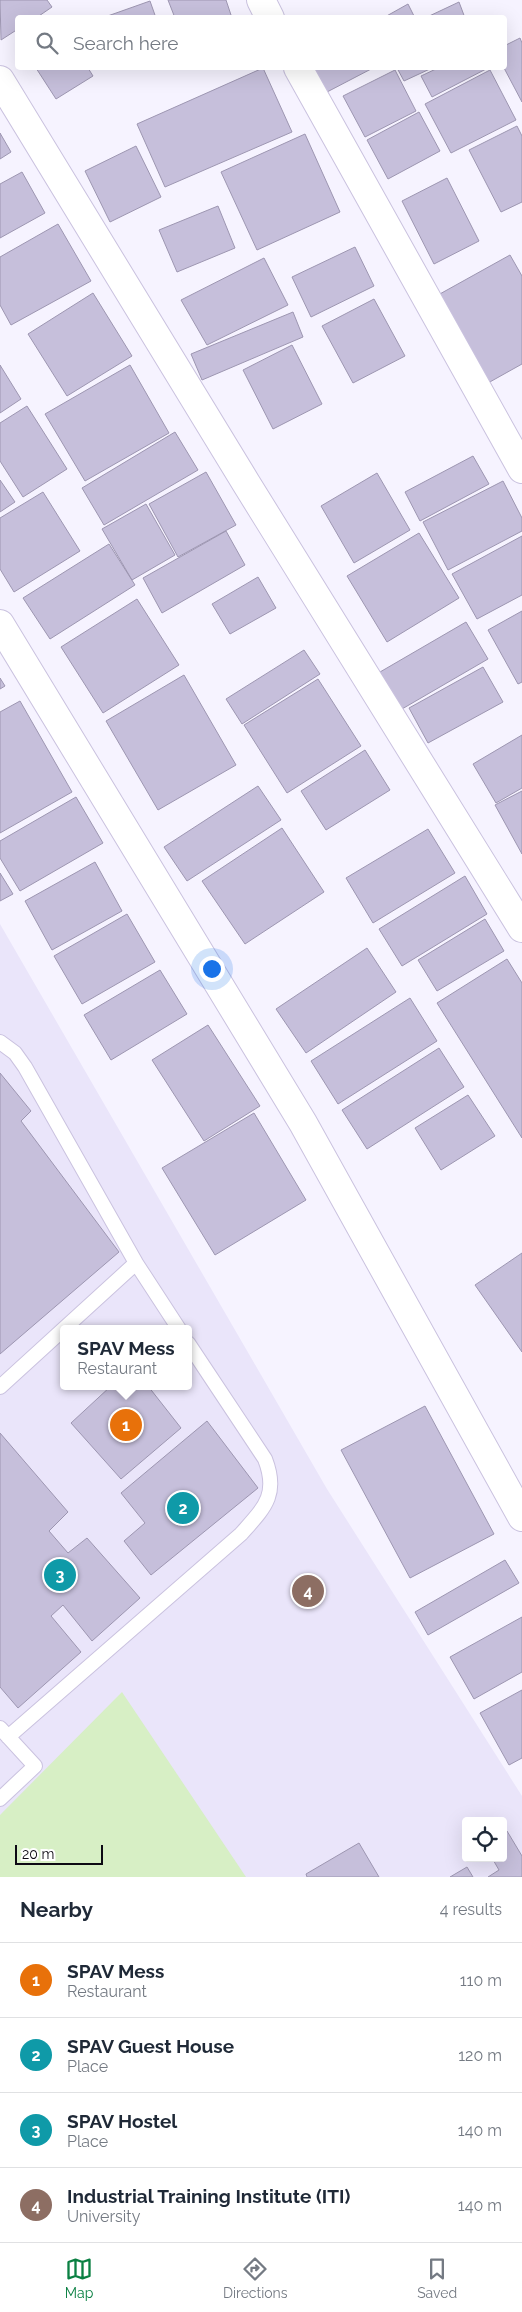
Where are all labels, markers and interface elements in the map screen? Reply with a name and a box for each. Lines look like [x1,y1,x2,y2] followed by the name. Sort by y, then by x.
[15,15,507,70] search box
[33,29,61,57] icon: search
[73,32,179,54] text: Search here
[199,956,225,982] your location
[60,1325,192,1390] popup
[77,1337,175,1359] text: SPAV Mess
[77,1359,157,1378] text: Restaurant
[110,1406,142,1444] pin: 1
[167,1489,199,1527] pin: 2
[44,1556,76,1594] pin: 3
[292,1572,324,1610] pin: 4
[462,1817,507,1862] map controls
[462,1817,507,1862] button: locate
[15,1842,102,1865] scale bar
[22,1846,54,1862] text: 20 m
[20,1897,93,1922] text: Nearby
[440,1900,502,1919] text: 4 results
[67,1960,164,1982] text: SPAV Mess
[32,1971,40,1990] text: 1
[460,1971,502,1990] text: 110 m
[67,1982,147,2001] text: Restaurant
[67,2035,234,2057] text: SPAV Guest House
[31,2046,41,2065] text: 2
[458,2046,502,2065] text: 120 m
[67,2057,108,2076] text: Place
[67,2110,177,2132] text: SPAV Hostel
[32,2121,40,2140] text: 3
[458,2121,502,2140] text: 140 m
[67,2132,108,2151] text: Place
[67,2185,350,2207] text: Industrial Training Institute (ITI)
[31,2196,41,2215] text: 4
[458,2196,502,2215] text: 140 m
[67,2207,140,2226] text: University
[65,2255,93,2301] tab: Map
[223,2255,288,2301] tab: Directions
[417,2255,457,2301] tab: Saved

